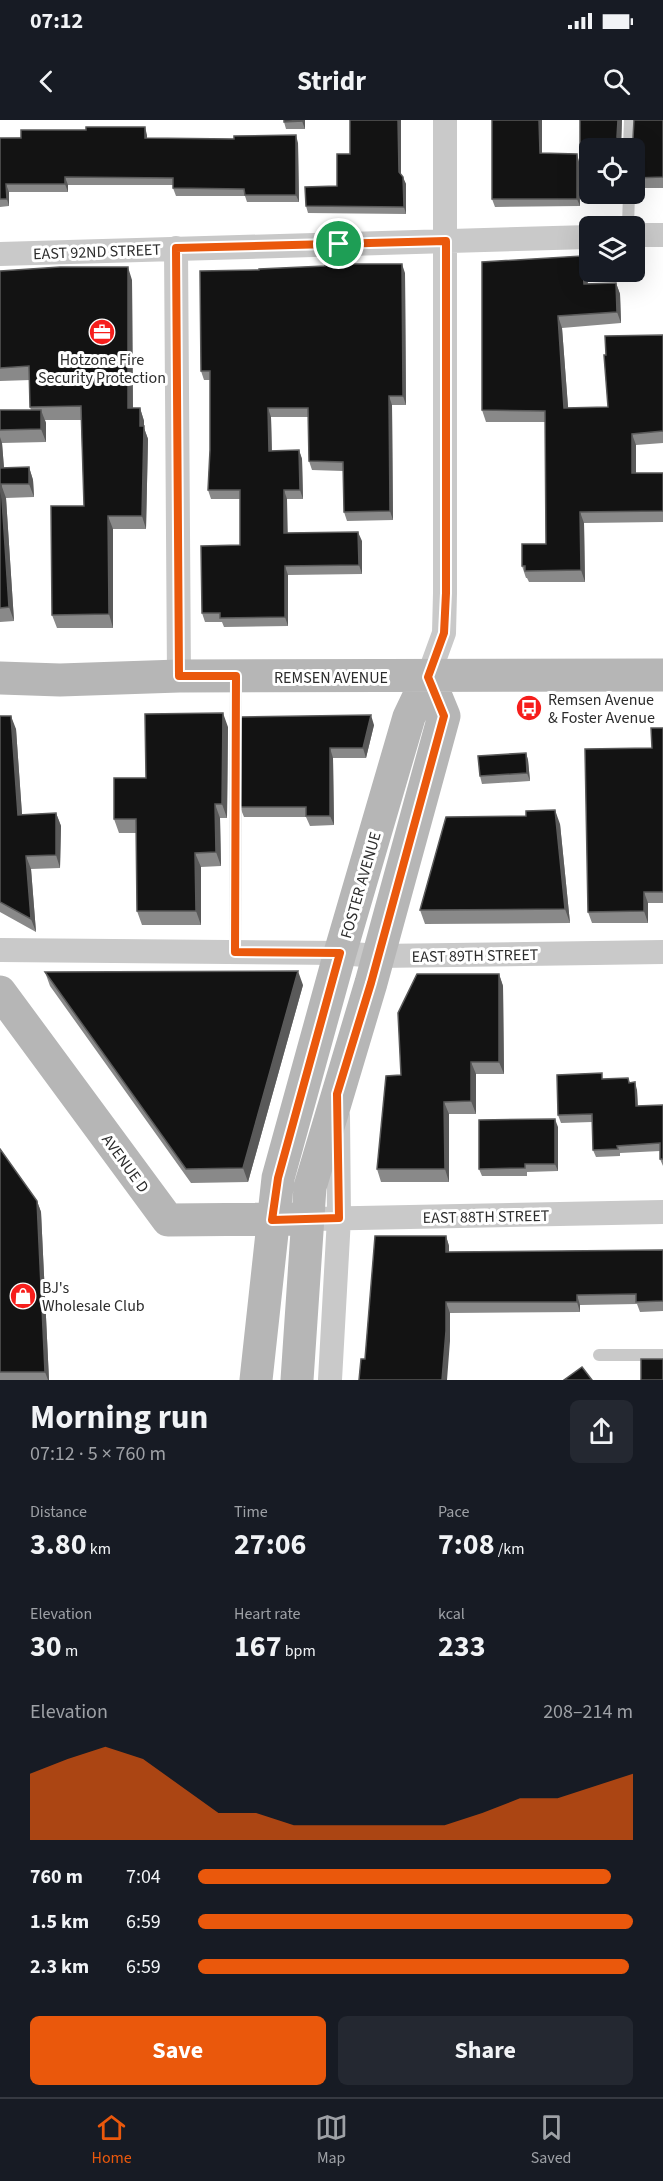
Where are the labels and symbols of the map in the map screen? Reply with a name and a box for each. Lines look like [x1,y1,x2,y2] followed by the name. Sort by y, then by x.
[313,218,364,269] pin
[33,239,162,265] street label: EAST 92ND STREET
[87,317,117,347] office icon: Hotzone Fire Security Protection
[38,349,166,389] place label: Hotzone Fire Security Protection
[274,667,388,689] street label: REMSEN AVENUE
[548,689,655,729] place label: Remsen Avenue & Foster Avenue
[514,693,544,723] bus stop icon: Remsen Avenue & Foster Avenue
[335,829,387,941] street label: FOSTER AVENUE
[412,944,539,968] street label: EAST 89TH STREET
[97,1130,154,1197] street label: AVENUE D
[423,1205,550,1229] street label: EAST 88TH STREET
[42,1277,145,1317] place label: BJ's Wholesale Club
[8,1281,38,1311] shop icon: BJ's Wholesale Club

